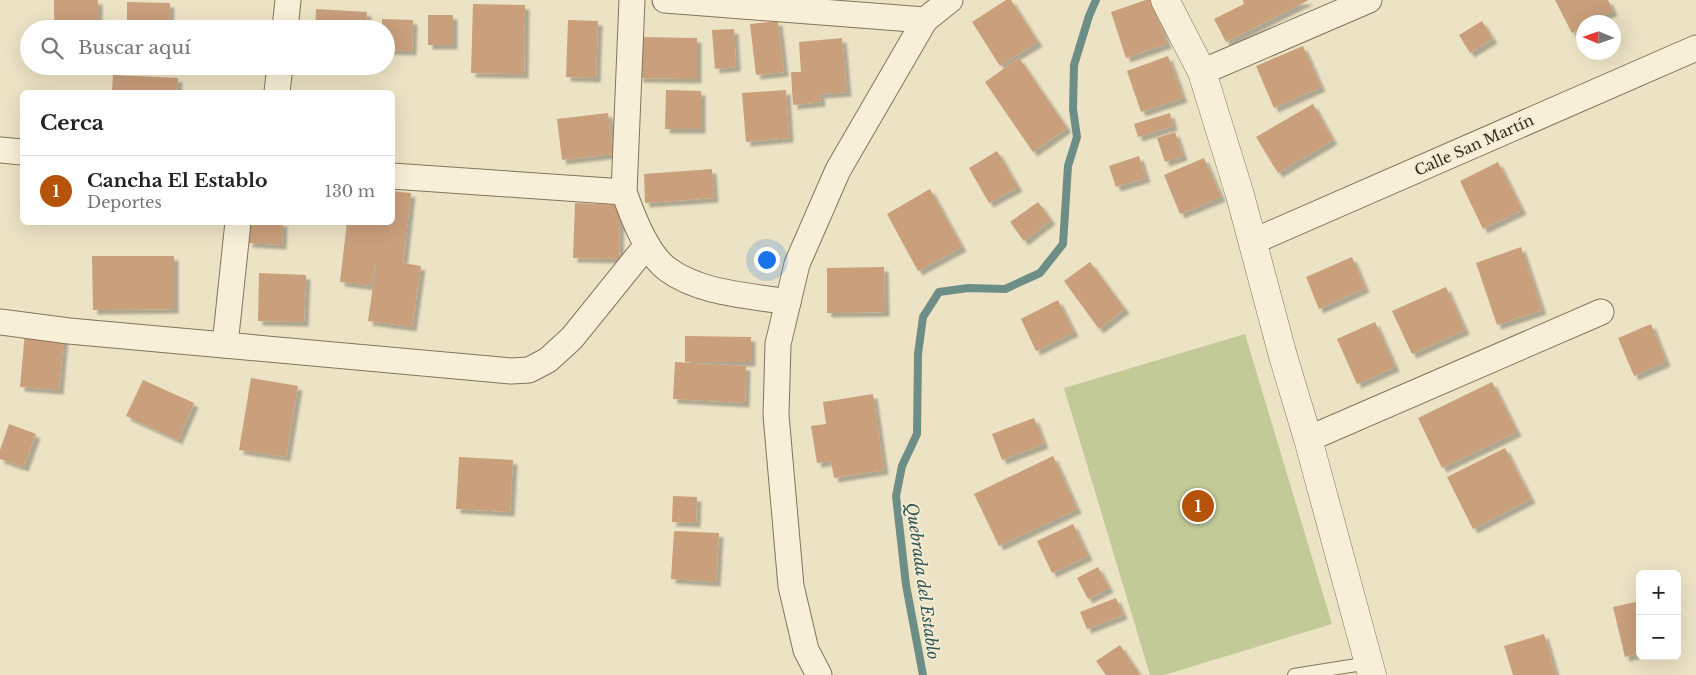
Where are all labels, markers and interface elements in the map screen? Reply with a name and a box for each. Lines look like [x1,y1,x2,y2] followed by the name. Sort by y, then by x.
[1576,15,1621,60] north arrow
[20,20,395,75] search box
[38,34,66,62] icon: search
[78,36,191,59] text: Buscar aquí
[40,110,104,136] text: Cerca
[1411,110,1537,180] street label: Calle San Martín
[87,169,268,192] text: Cancha El Establo
[53,181,59,201] text: 1
[325,181,375,201] text: 130 m
[87,192,162,212] text: Deportes
[754,247,780,273] your location
[1182,487,1214,525] pin: 1
[902,501,944,661] water label: Quebrada del Establo
[1636,570,1681,660] map controls
[1636,570,1681,615] button: +
[1636,615,1681,660] button: −

